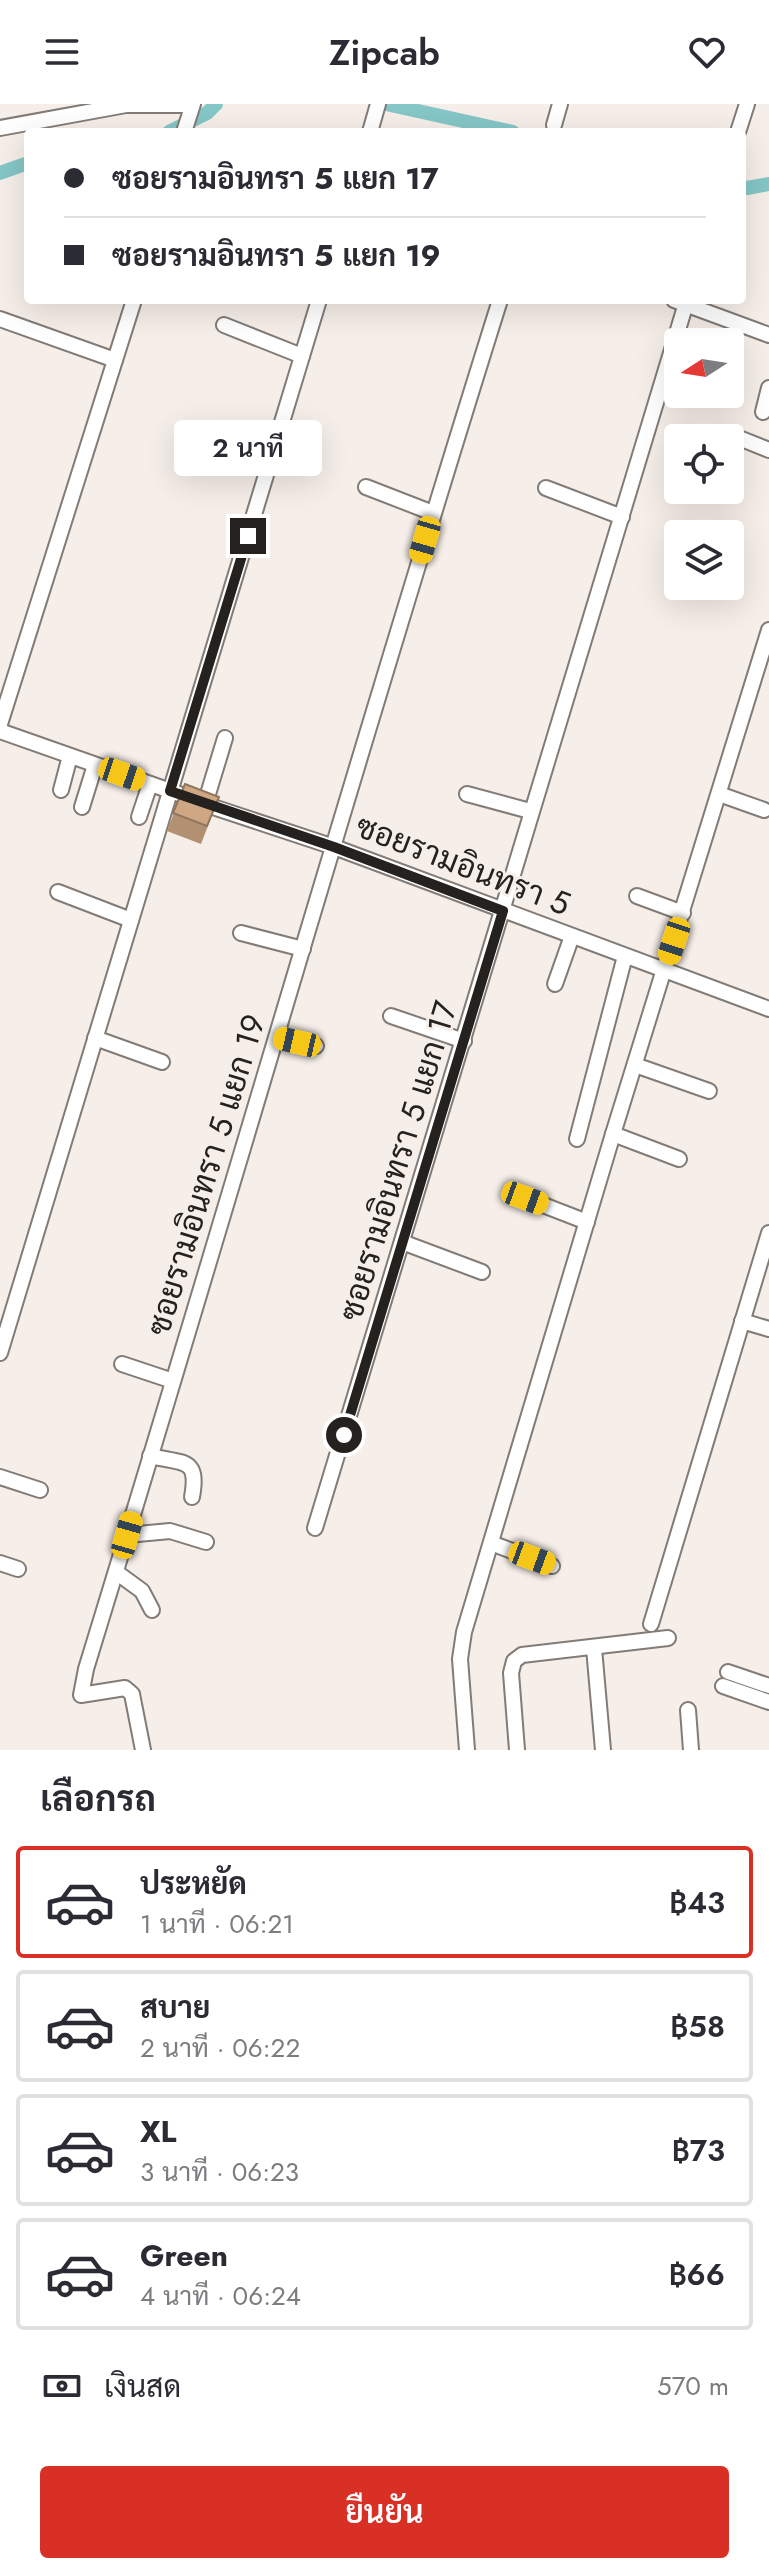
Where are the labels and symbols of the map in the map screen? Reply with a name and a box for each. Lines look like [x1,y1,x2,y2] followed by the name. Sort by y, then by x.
[664,328,744,408] north arrow
[174,420,322,476] callout: 2 นาที
[407,514,443,566] car
[230,518,266,554] route end
[95,755,149,793] car
[349,803,577,927] street label: ซอยรามอินทรา 5
[655,914,693,968] car
[327,995,469,1326] street label: ซอยรามอินทรา 5 แยก 17
[135,1009,277,1341] street label: ซอยรามอินทรา 5 แยก 19
[271,1025,323,1059] car
[498,1179,552,1217] car
[326,1417,362,1453] route start
[109,1509,145,1561] car
[505,1539,559,1577] car

